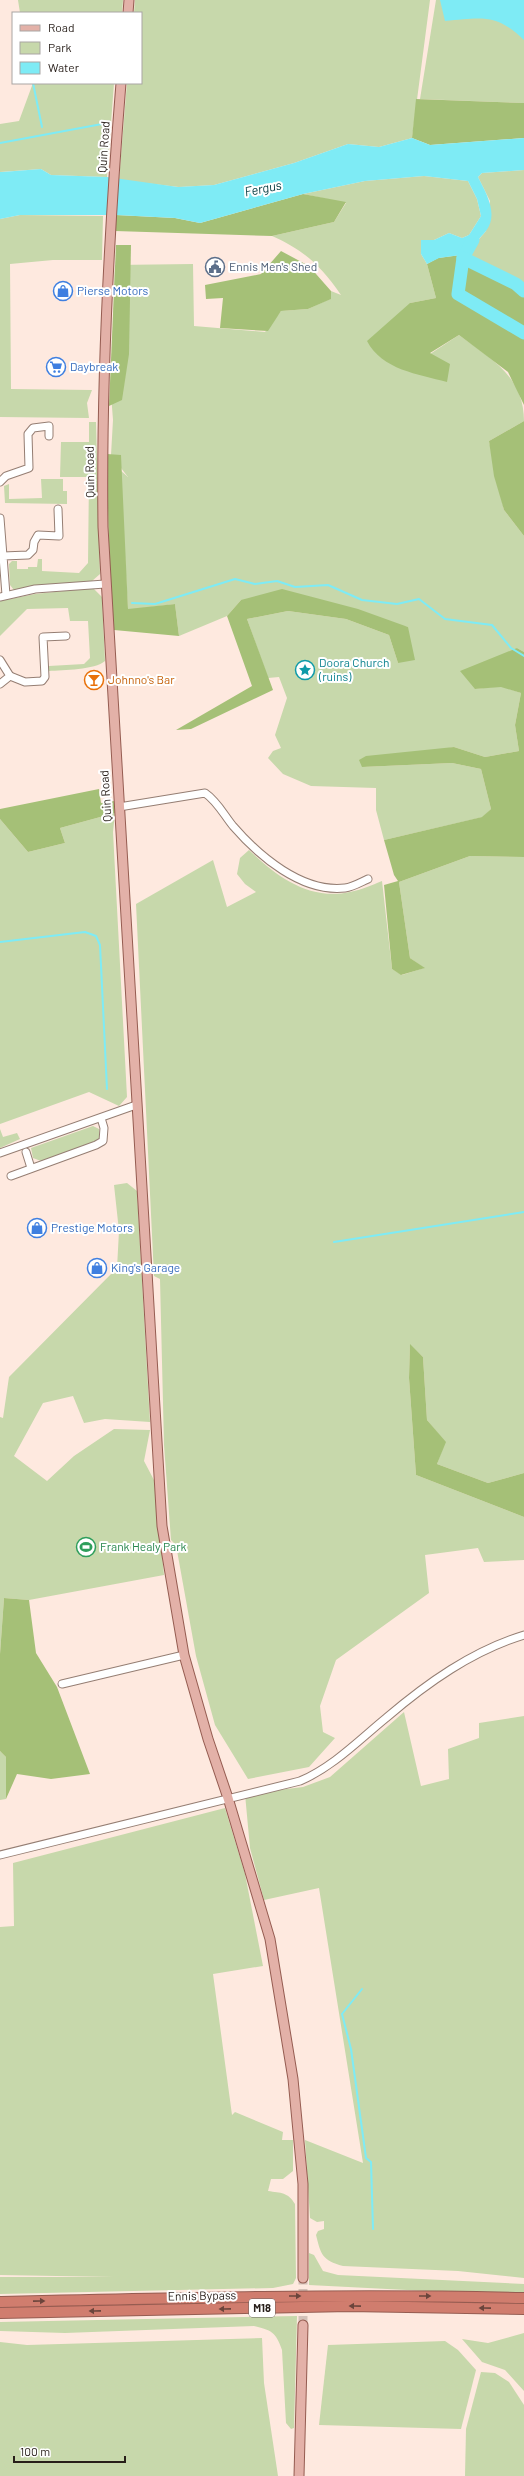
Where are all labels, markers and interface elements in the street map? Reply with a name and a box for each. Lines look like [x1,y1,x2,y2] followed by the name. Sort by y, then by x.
[12,12,142,84] legend
[48,20,75,34] text: Road
[48,40,72,54] text: Park
[48,60,80,74] text: Water
[94,121,112,173] street label: Quin Road
[243,177,283,199] water label: Fergus
[204,256,226,278] public building icon: Ennis Men's Shed
[229,259,317,273] place label: Ennis Men's Shed
[52,280,74,302] shop icon: Pierse Motors
[77,283,149,297] place label: Pierse Motors
[45,356,67,378] supermarket icon: Daybreak
[70,359,118,373] place label: Daybreak
[82,446,96,498] street label: Quin Road
[318,655,390,683] place label: Doora Church (ruins)
[294,659,316,681] place icon: Doora Church (ruins)
[83,669,105,691] bar icon: Johnno's Bar
[108,672,175,686] place label: Johnno's Bar
[96,770,114,822] street label: Quin Road
[26,1217,48,1239] shop icon: Prestige Motors
[51,1220,133,1234] place label: Prestige Motors
[86,1257,108,1279] shop icon: King's Garage
[111,1260,180,1274] place label: King's Garage
[75,1536,97,1558] sports icon: Frank Healy Park
[100,1539,187,1553] place label: Frank Healy Park
[168,2287,237,2303] street label: Ennis Bypass
[289,2293,302,2299] one-way arrow
[419,2293,432,2299] one-way arrow
[33,2298,46,2304] one-way arrow
[249,2299,275,2317] road number: M18
[348,2303,361,2309] one-way arrow
[219,2305,231,2312] one-way arrow
[478,2305,491,2311] one-way arrow
[88,2308,101,2314] one-way arrow
[14,2438,125,2464] scale bar
[20,2444,50,2458] text: 100 m

